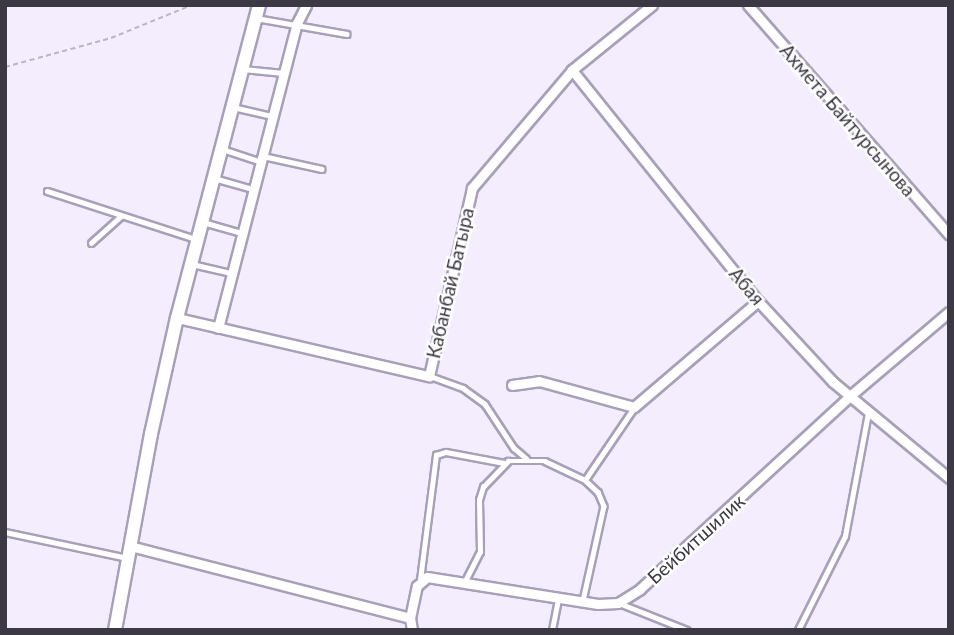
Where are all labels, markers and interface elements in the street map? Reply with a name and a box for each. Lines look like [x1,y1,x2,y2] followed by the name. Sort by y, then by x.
[776,39,920,201] street label: Ахмета Байтурсынова
[422,205,478,361] street label: Кабанбай Батыра
[725,262,769,310] street label: Абая
[643,489,749,589] street label: Бейбитшилик

